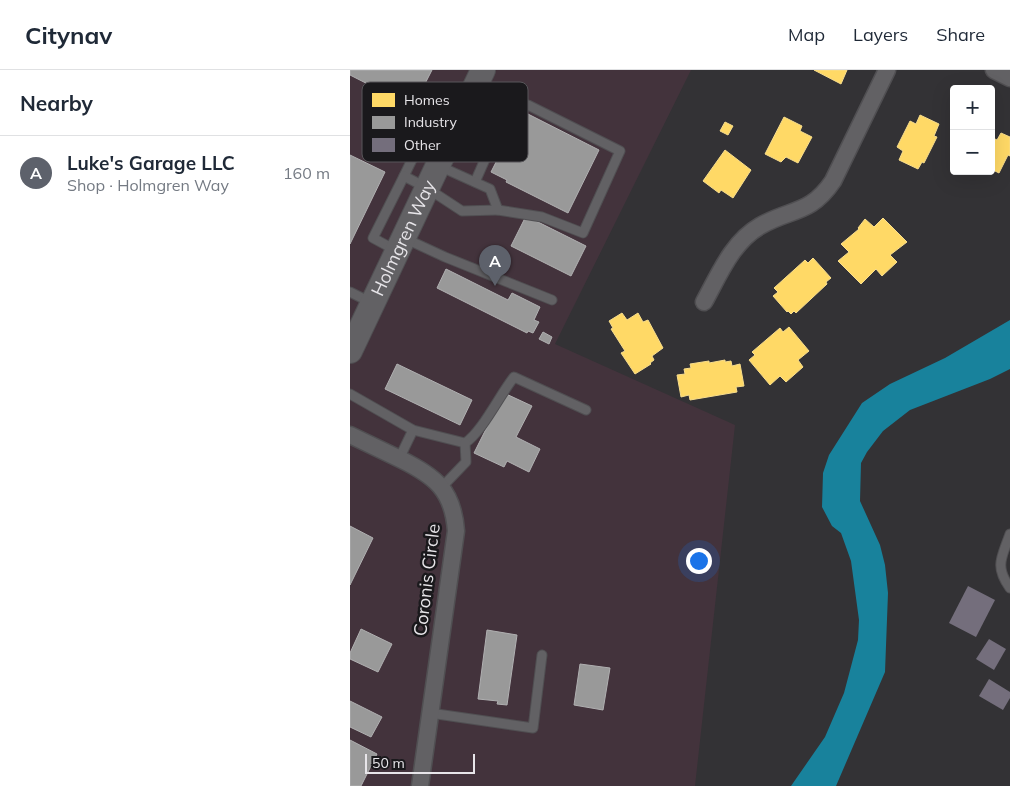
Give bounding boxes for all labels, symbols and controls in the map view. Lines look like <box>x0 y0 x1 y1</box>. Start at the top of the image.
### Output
text: Citynav <box>25 20 112 50</box>
text: Map <box>788 23 825 46</box>
text: Layers <box>853 23 908 46</box>
text: Share <box>936 23 985 46</box>
legend <box>362 82 528 162</box>
map controls <box>950 85 995 175</box>
button: + <box>950 85 995 130</box>
text: Nearby <box>20 90 93 116</box>
text: Homes <box>404 91 450 109</box>
text: Industry <box>404 113 458 131</box>
button: − <box>950 130 995 175</box>
text: Other <box>404 136 442 154</box>
text: Luke's Garage LLC <box>67 151 235 175</box>
text: A <box>30 163 42 183</box>
text: 160 m <box>283 163 330 183</box>
text: Shop · Holmgren Way <box>67 175 229 195</box>
street label: Holmgren Way <box>366 176 441 300</box>
pin: A <box>479 245 511 286</box>
street label: Coronis Circle <box>408 522 445 637</box>
your location <box>686 548 712 574</box>
scale bar <box>365 751 475 774</box>
text: 50 m <box>372 754 405 772</box>

